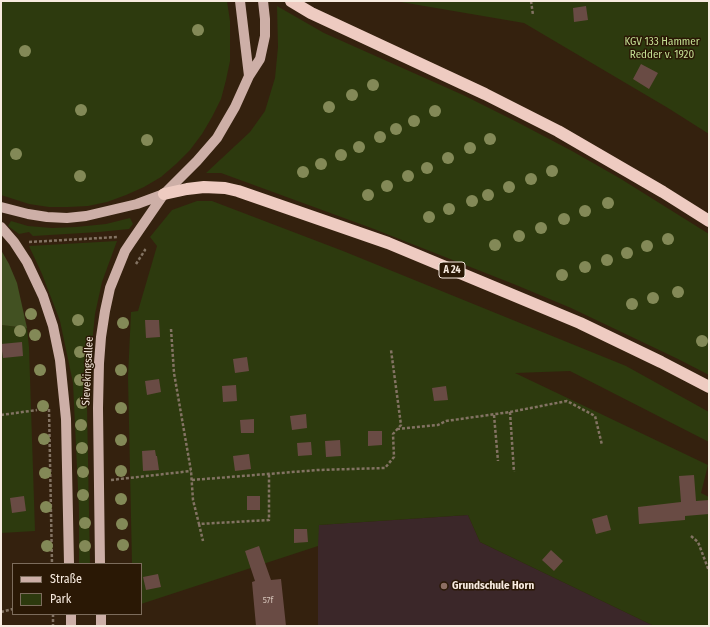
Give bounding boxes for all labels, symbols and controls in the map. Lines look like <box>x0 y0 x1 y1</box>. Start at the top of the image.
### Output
park label: KGV 133 Hammer Redder v. 1920 <box>624 35 700 61</box>
road number: A 24 <box>439 262 465 278</box>
street label: Sievekingsallee <box>80 336 96 406</box>
legend <box>12 563 142 615</box>
text: Straße <box>50 572 82 586</box>
place label: Grundschule Horn <box>452 579 534 593</box>
marker: Grundschule Horn <box>439 581 449 591</box>
text: Park <box>50 592 71 606</box>
house number: 57f <box>263 595 273 605</box>

